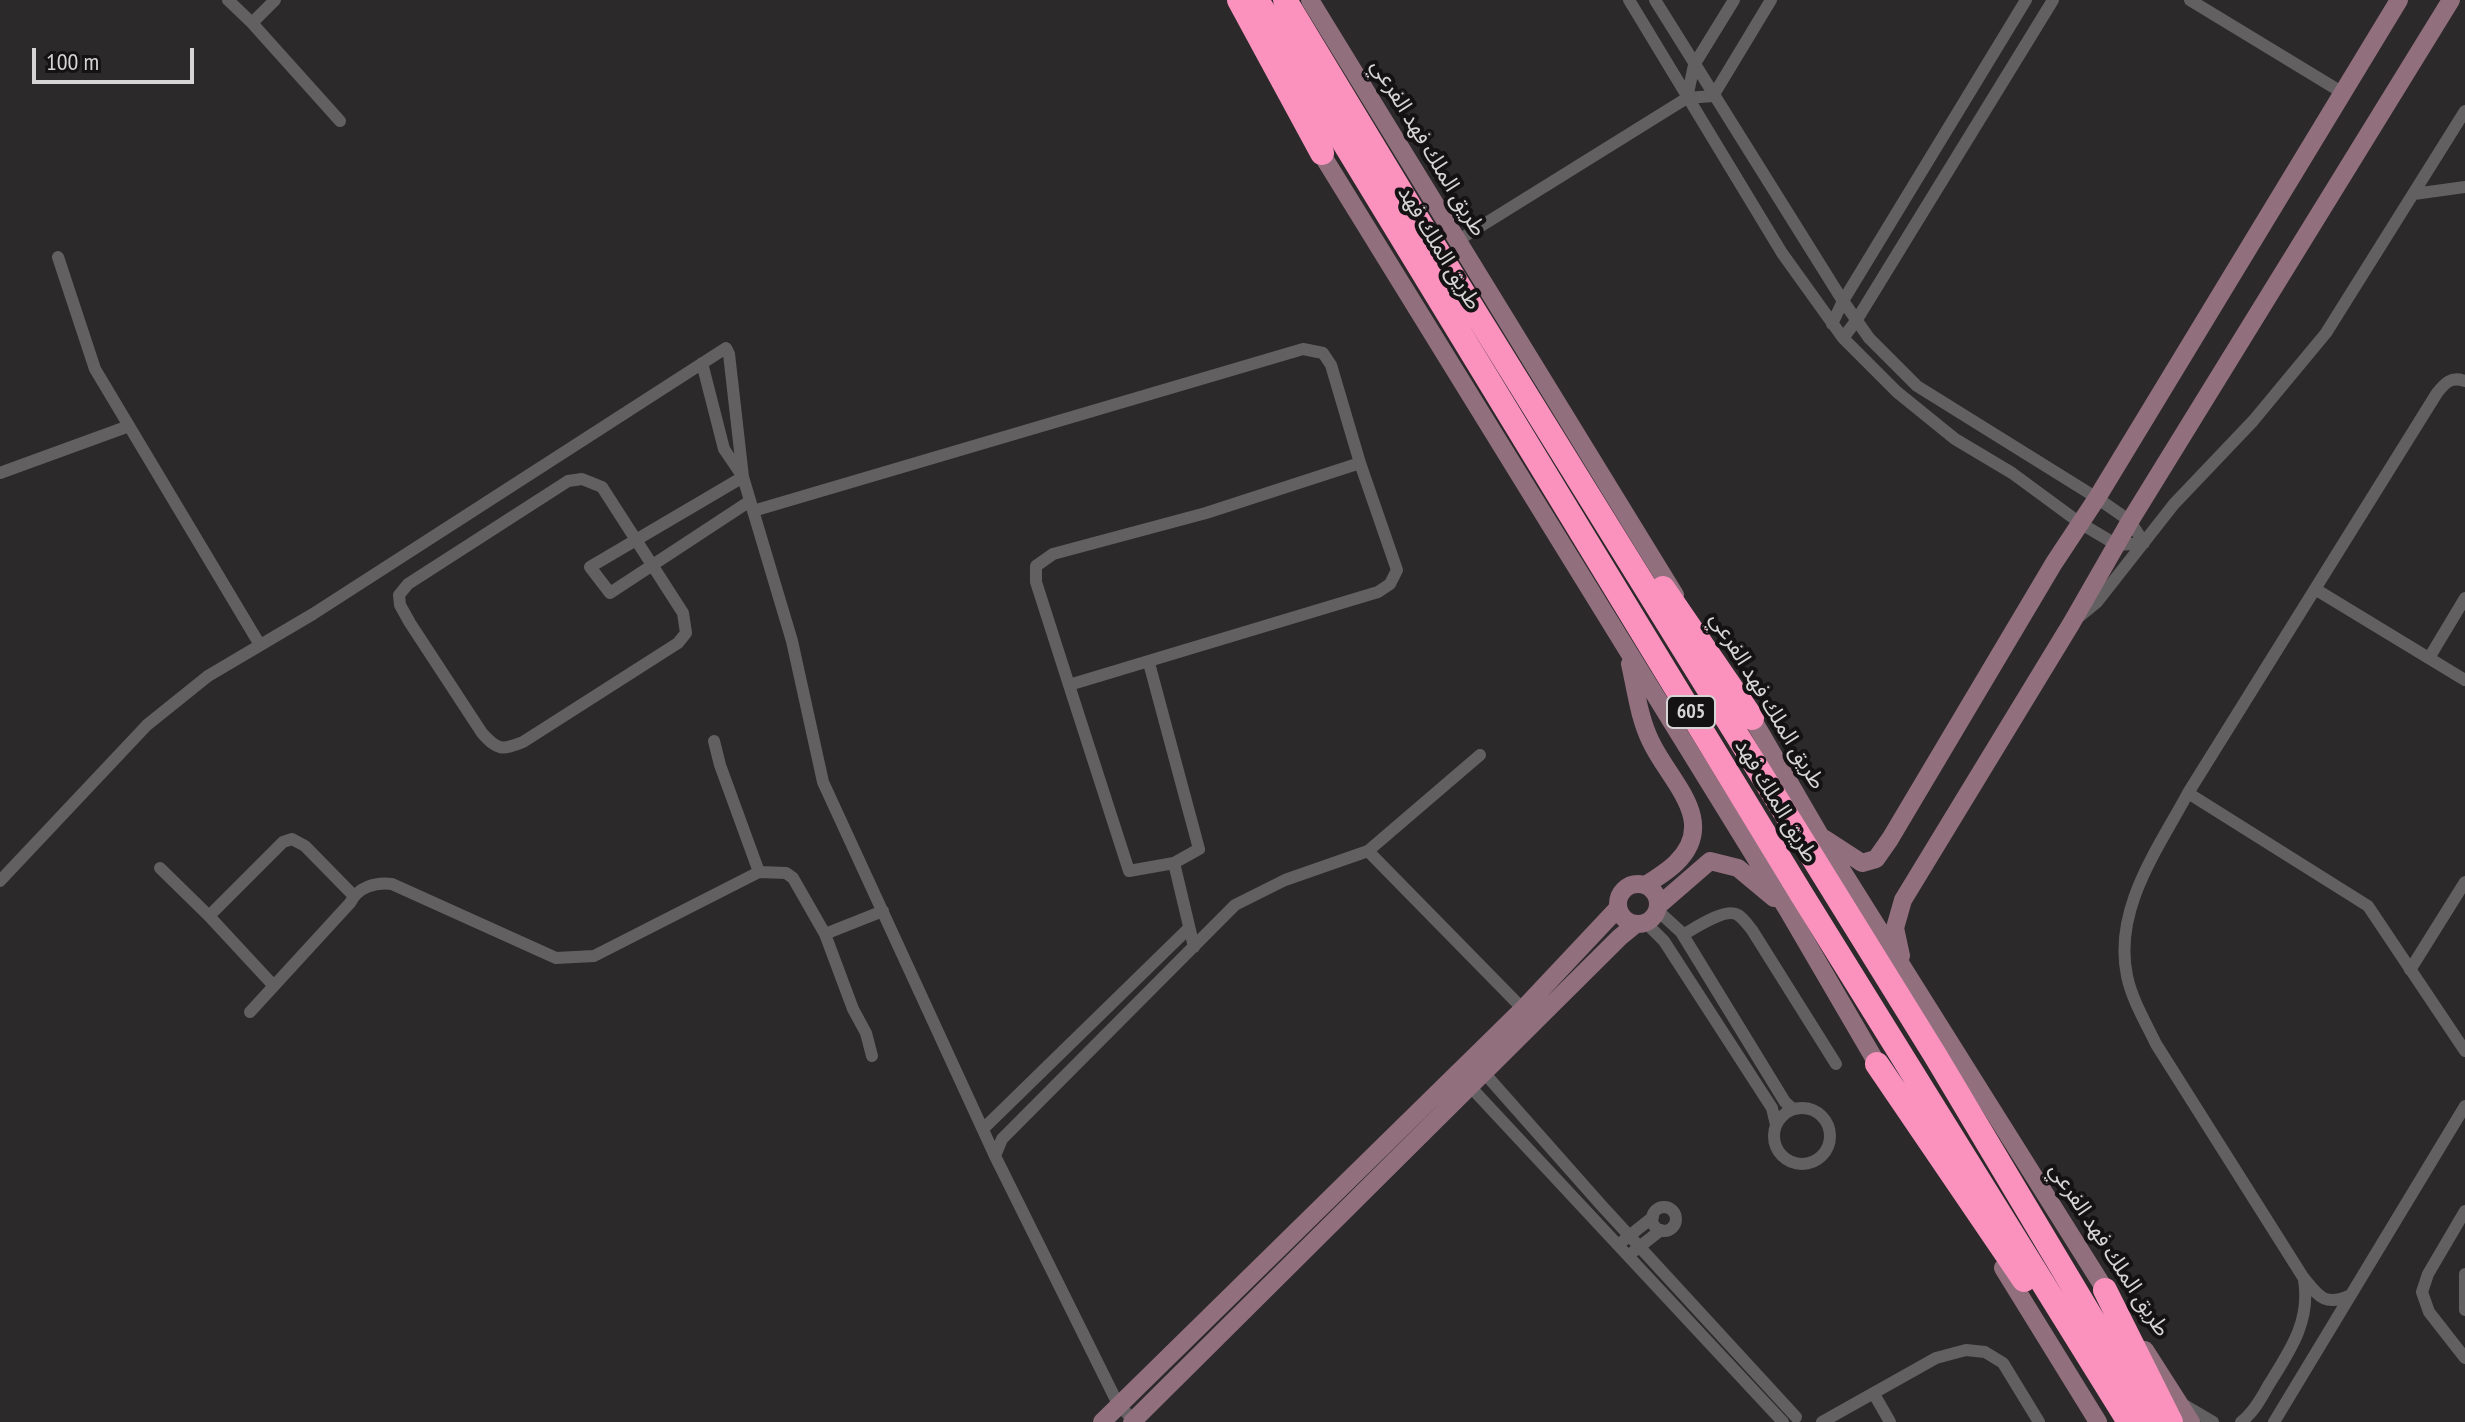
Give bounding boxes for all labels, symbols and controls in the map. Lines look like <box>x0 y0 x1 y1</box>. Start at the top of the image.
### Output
scale bar <box>36 32 198 82</box>
text: 100 m <box>46 46 99 77</box>
street label: طريق الملك فهد الفرعي <box>1365 55 1491 241</box>
street label: طريق الملك فهد <box>1392 181 1486 315</box>
street label: طريق الملك فهد الفرعي <box>1704 608 1830 794</box>
road number: 605 <box>1667 696 1715 728</box>
street label: طريق الملك فهد <box>1729 734 1823 868</box>
street label: طريق الملك فهد الفرعي <box>2043 1158 2175 1342</box>

